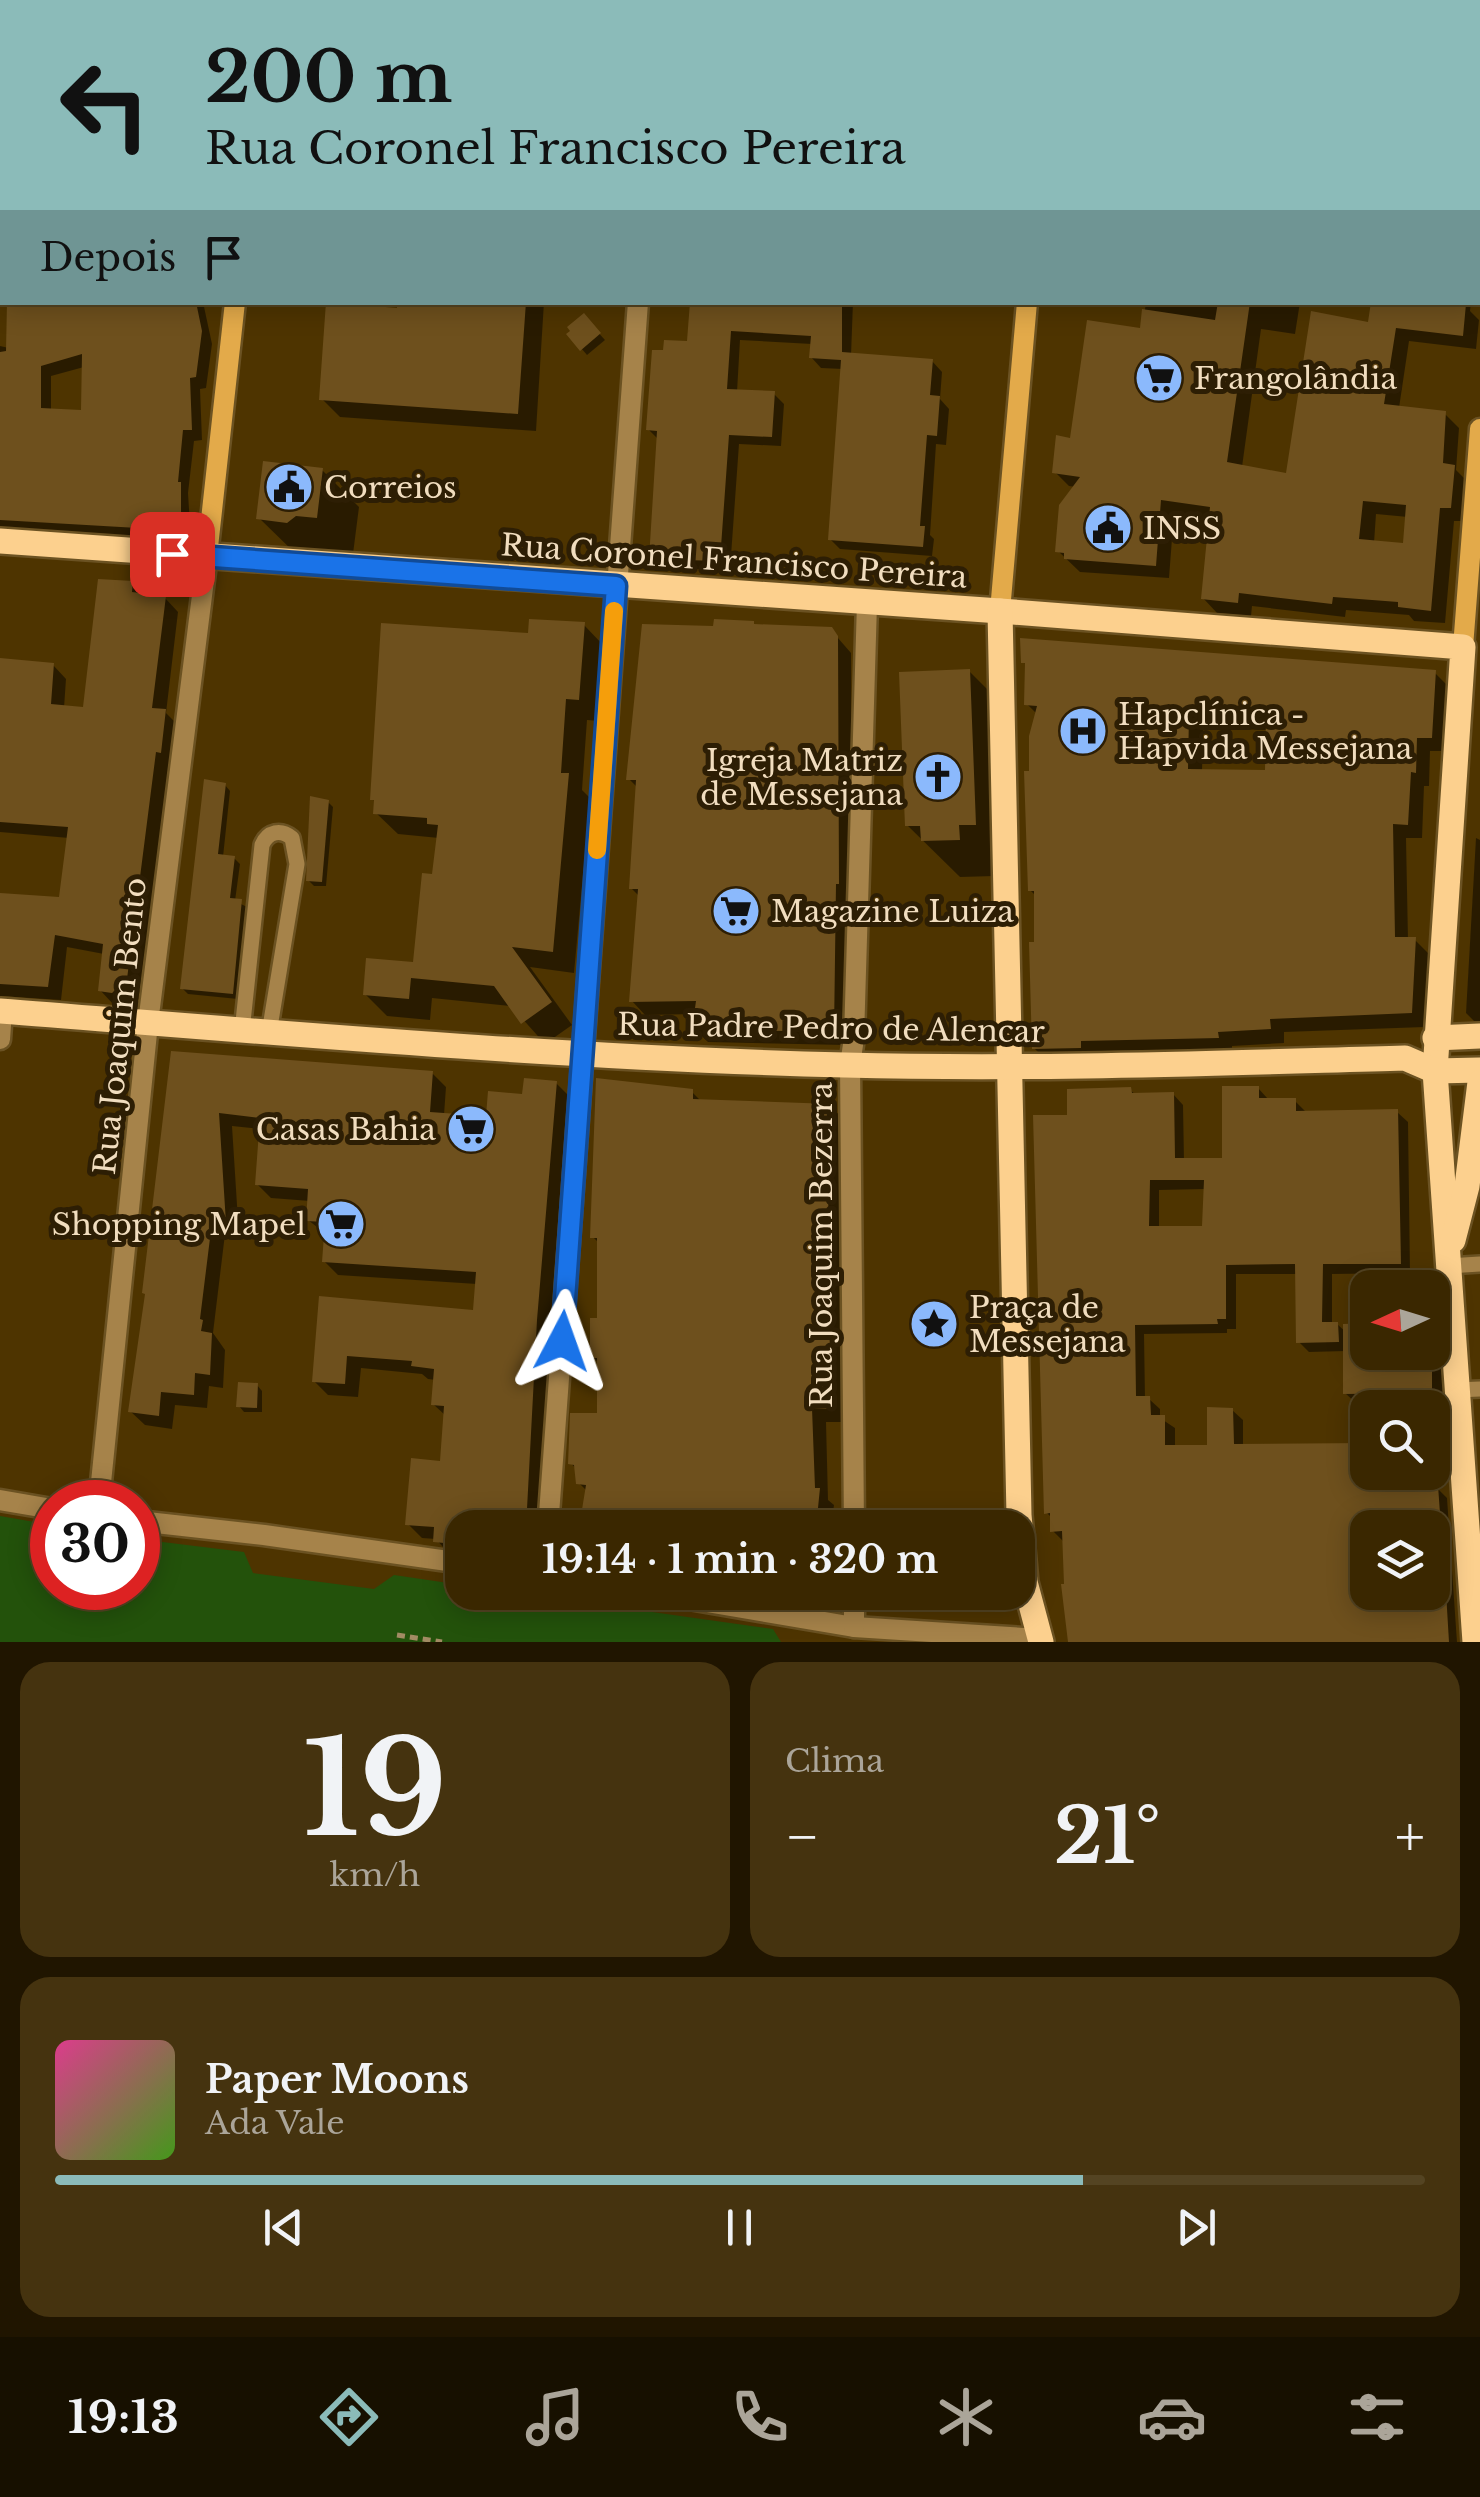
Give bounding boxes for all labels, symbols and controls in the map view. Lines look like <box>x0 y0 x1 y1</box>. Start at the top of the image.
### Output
text: 200 m <box>205 34 452 121</box>
icon: left <box>40 40 170 170</box>
text: Rua Coronel Francisco Pereira <box>205 120 906 176</box>
icon: arrive <box>196 230 251 285</box>
text: Depois <box>40 234 176 281</box>
supermarket icon: Frangolândia <box>1133 352 1185 404</box>
place label: Frangolândia <box>1194 360 1397 397</box>
public building icon: Correios <box>263 461 315 513</box>
place label: Correios <box>324 469 457 506</box>
public building icon: INSS <box>1082 502 1134 554</box>
place label: INSS <box>1143 510 1221 547</box>
pin <box>130 512 215 597</box>
street label: Rua Coronel Francisco Pereira <box>500 526 969 596</box>
icon: arrive <box>145 527 200 582</box>
place label: Hapclínica - Hapvida Messejana <box>1118 696 1413 767</box>
hospital icon: Hapclínica - Hapvida Messejana <box>1057 705 1109 757</box>
place label: Igreja Matriz de Messejana <box>700 742 903 813</box>
church icon: Igreja Matriz de Messejana <box>912 751 964 803</box>
street label: Rua Joaquim Bento <box>86 876 154 1176</box>
supermarket icon: Magazine Luiza <box>710 885 762 937</box>
place label: Magazine Luiza <box>771 893 1014 930</box>
street label: Rua Padre Pedro de Alencar <box>617 1006 1046 1050</box>
street label: Rua Joaquim Bezerra <box>803 1082 840 1408</box>
supermarket icon: Casas Bahia <box>445 1103 497 1155</box>
place label: Casas Bahia <box>256 1111 436 1148</box>
supermarket icon: Shopping Mapel <box>315 1198 367 1250</box>
place label: Shopping Mapel <box>52 1206 306 1243</box>
north arrow <box>1350 1270 1450 1370</box>
map controls <box>1350 1270 1450 1610</box>
position arrow <box>510 1289 614 1393</box>
place label: Praça de Messejana <box>969 1289 1126 1360</box>
place icon: Praça de Messejana <box>908 1298 960 1350</box>
button: search <box>1350 1390 1450 1490</box>
speed limit sign: 30 <box>30 1480 160 1610</box>
button: layers <box>1350 1510 1450 1610</box>
text: 19:14 · 1 min · 320 m <box>542 1536 938 1583</box>
text: 19 <box>303 1709 447 1870</box>
text: Clima <box>785 1741 884 1781</box>
text: 21° <box>1054 1790 1161 1883</box>
text: − <box>785 1803 820 1871</box>
text: + <box>1395 1803 1425 1871</box>
text: km/h <box>330 1855 420 1895</box>
text: Paper Moons <box>205 2056 469 2103</box>
text: Ada Vale <box>205 2103 345 2143</box>
icon: previous <box>256 2200 311 2255</box>
icon: pause <box>712 2200 767 2255</box>
icon: next <box>1169 2200 1224 2255</box>
icon: directions <box>314 2382 384 2452</box>
icon: music <box>520 2382 590 2452</box>
icon: phone <box>725 2382 795 2452</box>
icon: climate <box>931 2382 1001 2452</box>
icon: car <box>1137 2382 1207 2452</box>
icon: filters <box>1342 2382 1412 2452</box>
text: 19:13 <box>68 2389 179 2445</box>

